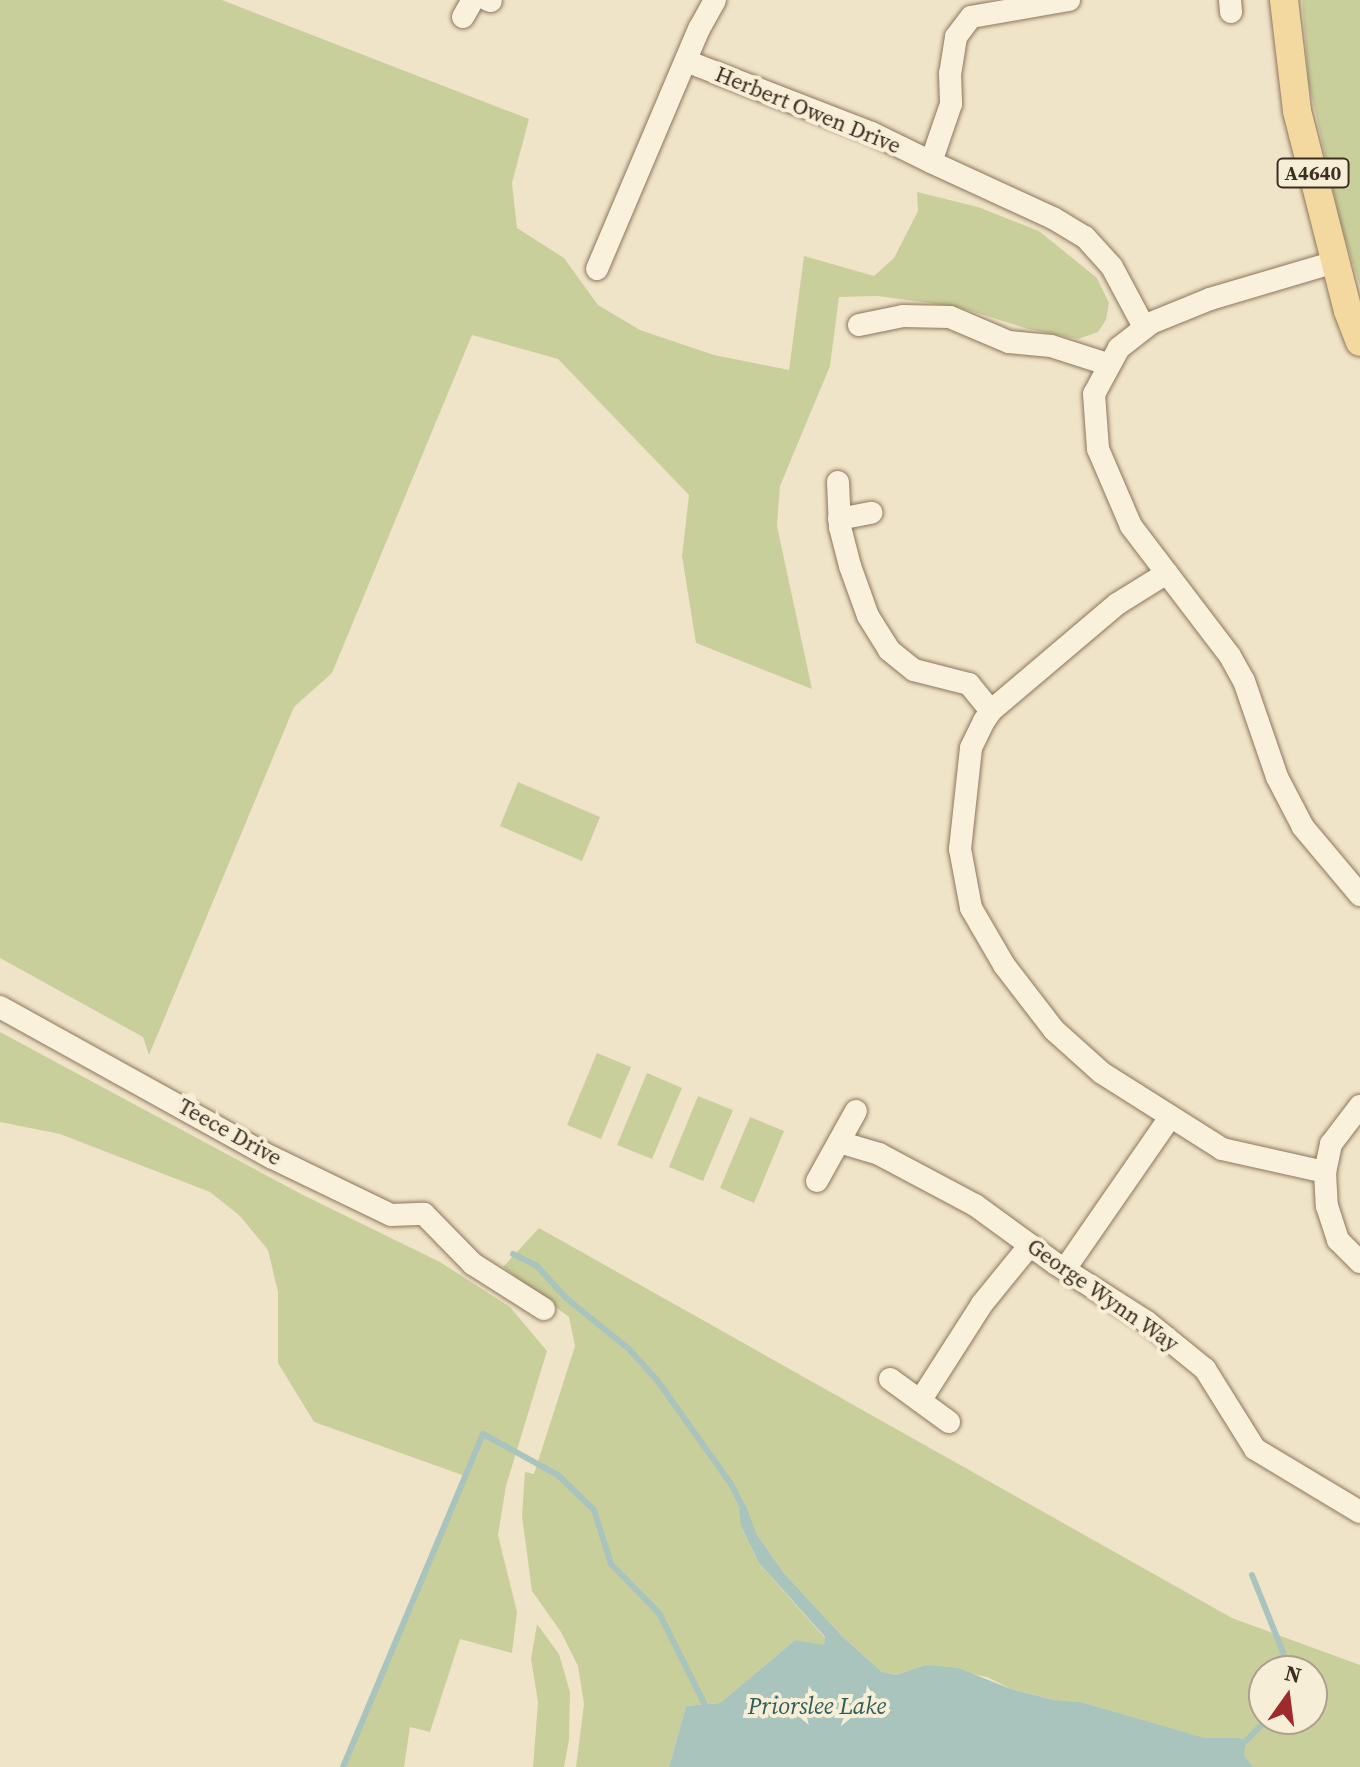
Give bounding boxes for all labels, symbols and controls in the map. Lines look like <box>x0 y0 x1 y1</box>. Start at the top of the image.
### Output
street label: Herbert Owen Drive <box>711 61 905 159</box>
road number: A4640 <box>1275 157 1351 189</box>
street label: Teece Drive <box>174 1093 286 1171</box>
street label: George Wynn Way <box>1022 1233 1184 1357</box>
north arrow <box>1248 1655 1328 1735</box>
text: N <box>1282 1657 1305 1690</box>
water label: Priorslee Lake <box>748 1692 886 1720</box>

